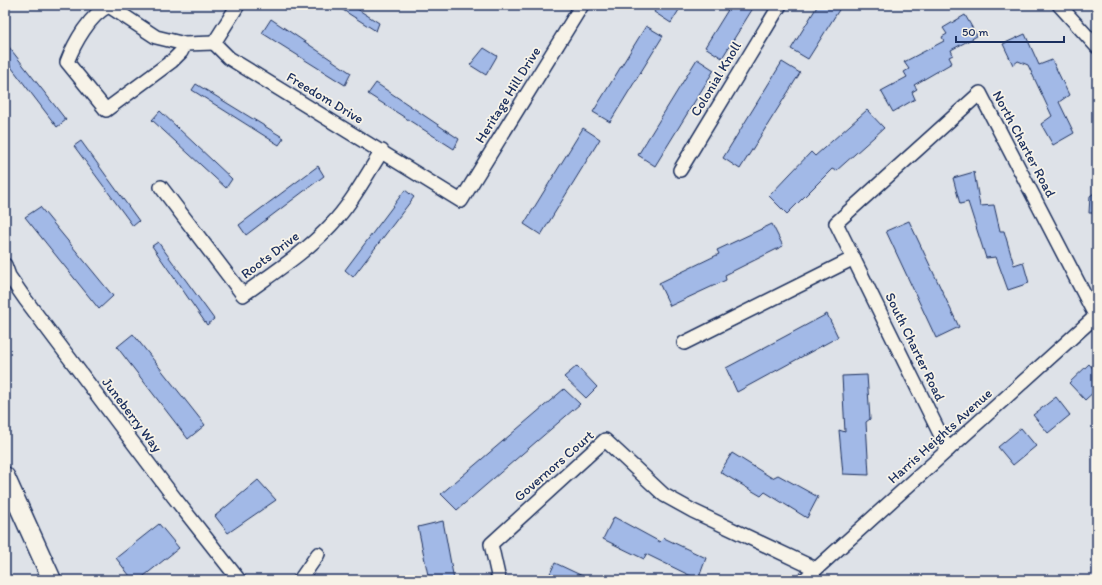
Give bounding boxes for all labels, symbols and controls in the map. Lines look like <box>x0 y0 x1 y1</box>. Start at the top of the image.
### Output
scale bar <box>956 18 1064 44</box>
text: 50 m <box>962 25 988 39</box>
street label: Colonial Knoll <box>687 38 745 120</box>
street label: Heritage Hill Drive <box>472 43 545 146</box>
street label: Freedom Drive <box>283 68 367 128</box>
street label: North Charter Road <box>989 88 1059 201</box>
street label: Roots Drive <box>238 227 303 282</box>
street label: South Charter Road <box>881 290 949 404</box>
street label: Juneberry Way <box>98 374 166 456</box>
street label: Harris Heights Avenue <box>884 385 996 487</box>
street label: Governors Court <box>511 427 597 505</box>

